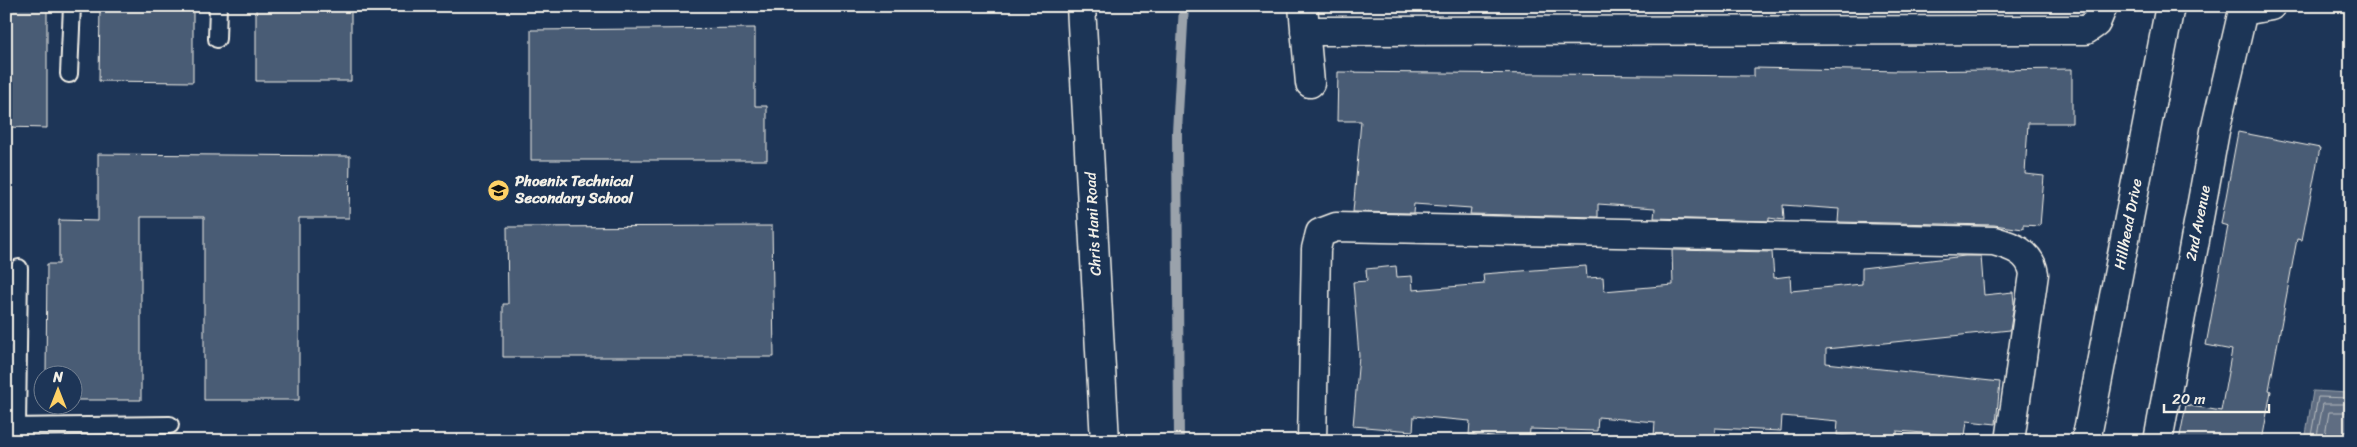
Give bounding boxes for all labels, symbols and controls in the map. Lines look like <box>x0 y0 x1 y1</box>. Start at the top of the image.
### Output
place label: Phoenix Technical Secondary School <box>514 168 634 211</box>
street label: Chris Hani Road <box>1077 170 1109 277</box>
street label: Hillhead Drive <box>2106 176 2150 272</box>
school or university icon: Phoenix Technical Secondary School <box>487 178 511 202</box>
street label: 2nd Avenue <box>2178 183 2218 263</box>
north arrow <box>32 364 82 414</box>
text: N <box>52 365 63 390</box>
scale bar <box>2164 382 2270 414</box>
text: 20 m <box>2172 386 2206 412</box>

